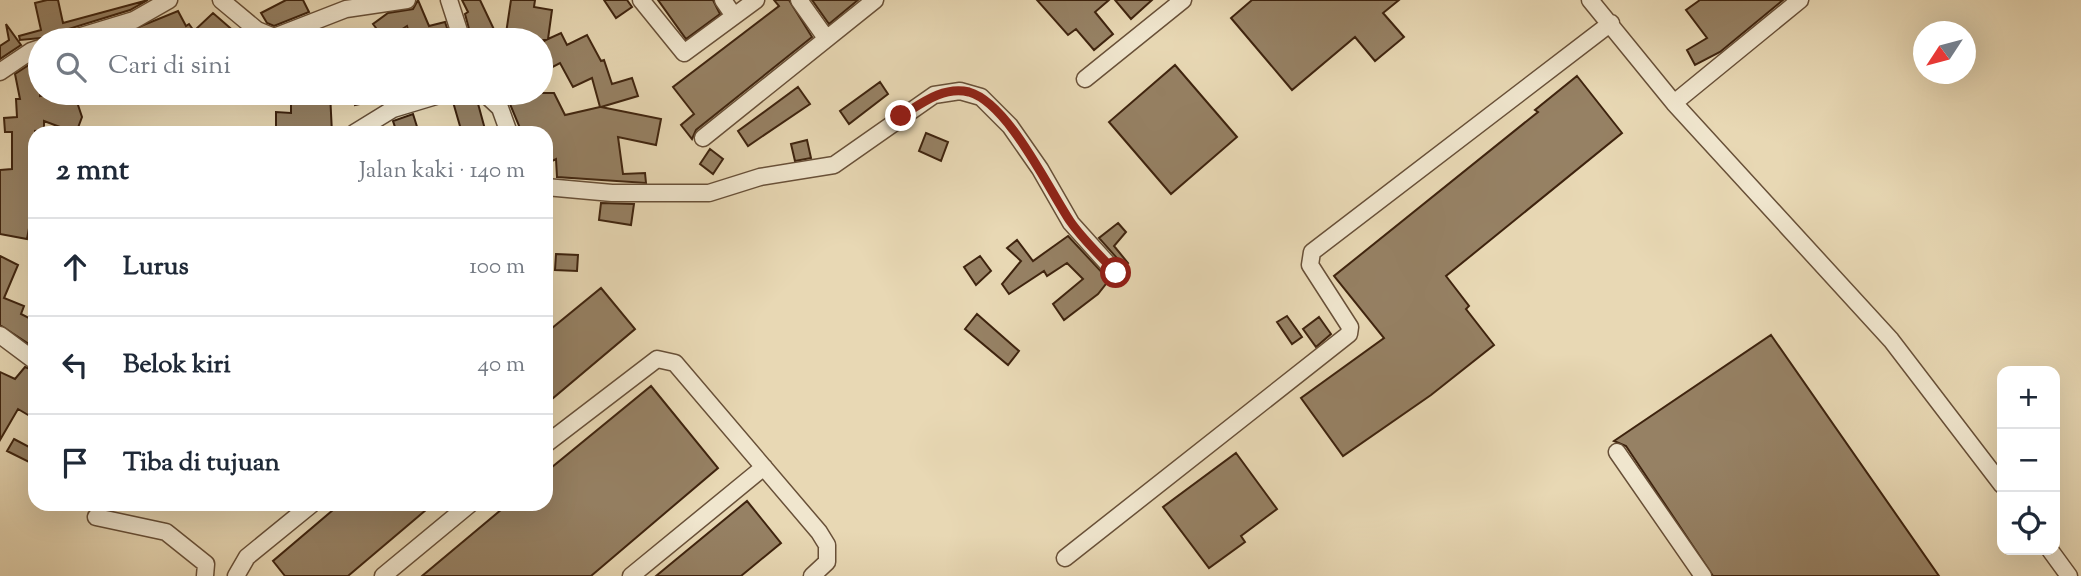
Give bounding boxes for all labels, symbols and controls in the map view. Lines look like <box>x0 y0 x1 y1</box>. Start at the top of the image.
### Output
north arrow <box>1913 21 1976 84</box>
search box <box>28 28 553 105</box>
icon: search <box>52 48 90 86</box>
text: Cari di sini <box>108 48 231 85</box>
route end <box>885 100 916 131</box>
text: 2 mnt <box>56 150 129 193</box>
text: Jalan kaki · 140 m <box>359 155 525 188</box>
icon: ahead <box>56 248 94 286</box>
text: Lurus <box>123 249 189 286</box>
text: 100 m <box>469 251 525 284</box>
route start <box>1100 257 1131 288</box>
icon: left <box>56 346 94 384</box>
text: Belok kiri <box>123 347 231 384</box>
text: 40 m <box>478 349 525 382</box>
map controls <box>1997 366 2060 555</box>
button: + <box>1997 366 2060 429</box>
button: − <box>1997 429 2060 492</box>
icon: arrive <box>56 444 94 482</box>
text: Tiba di tujuan <box>123 445 280 482</box>
button: locate <box>1997 492 2060 555</box>

